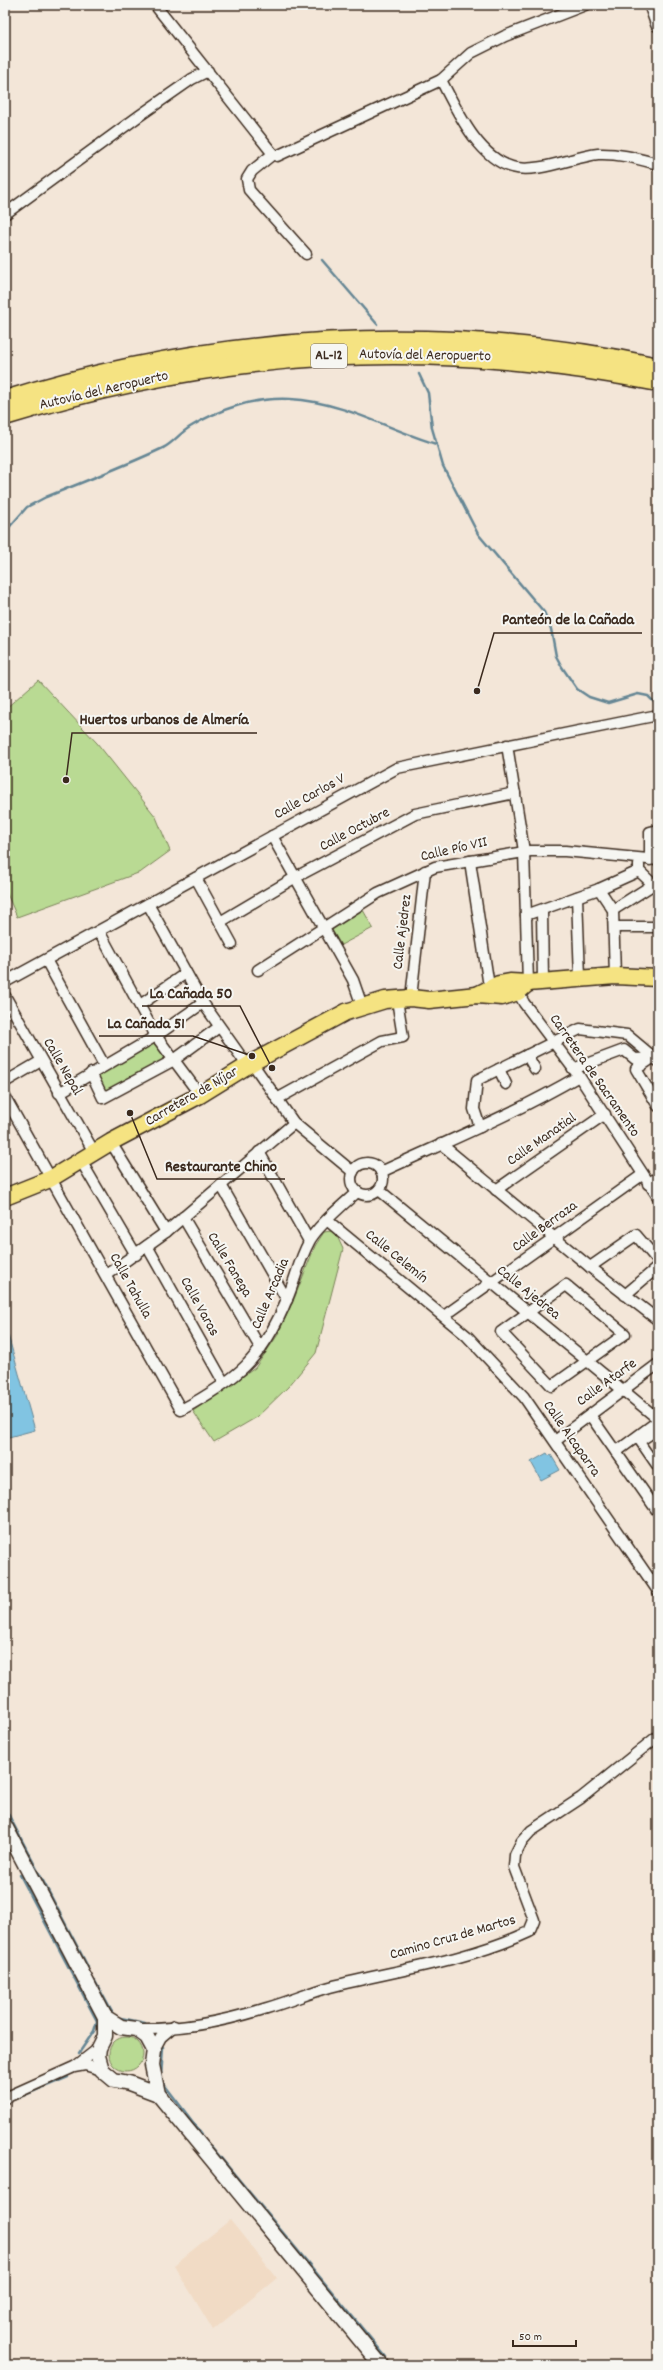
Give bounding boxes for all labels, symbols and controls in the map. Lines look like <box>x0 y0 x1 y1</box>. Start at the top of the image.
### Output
road number: AL-12 <box>311 344 347 368</box>
street label: Autovía del Aeropuerto <box>359 344 491 368</box>
street label: Autovía del Aeropuerto <box>37 365 171 417</box>
callout: Panteón de la Cañada <box>494 605 642 633</box>
text: Panteón de la Cañada <box>502 609 635 632</box>
callout: Huertos urbanos de Almería <box>72 705 257 733</box>
text: Huertos urbanos de Almería <box>80 709 250 732</box>
street label: Calle Carlos V <box>270 768 350 826</box>
street label: Calle Octubre <box>316 802 394 858</box>
street label: Calle Pío VII <box>418 832 490 868</box>
street label: Calle Ajedrez <box>387 893 419 971</box>
callout: La Cañada 50 <box>142 978 240 1006</box>
text: La Cañada 50 <box>150 983 232 1006</box>
callout: La Cañada 51 <box>99 1008 193 1036</box>
street label: Carretera de Sacramento <box>543 1010 645 1142</box>
text: La Cañada 51 <box>107 1013 185 1036</box>
street label: Calle Nepal <box>37 1034 88 1100</box>
street label: Carretera de Níjar <box>141 1061 243 1133</box>
street label: Calle Manatial <box>503 1108 582 1172</box>
callout: Restaurante Chino <box>157 1151 285 1179</box>
text: Restaurante Chino <box>165 1156 277 1179</box>
street label: Calle Berraza <box>508 1195 583 1258</box>
street label: Calle Celemín <box>360 1225 432 1289</box>
street label: Calle Fanega <box>201 1228 258 1303</box>
street label: Calle Tahulla <box>103 1249 158 1324</box>
street label: Calle Arcadia <box>246 1254 296 1333</box>
street label: Calle Ajedrea <box>491 1260 565 1326</box>
street label: Calle Varas <box>174 1273 224 1341</box>
street label: Calle Atarfe <box>572 1353 642 1412</box>
street label: Calle Alcaparra <box>537 1396 606 1482</box>
street label: Camino Cruz de Martos <box>387 1909 519 1967</box>
scale bar <box>513 2322 576 2348</box>
text: 50 m <box>519 2329 542 2346</box>

